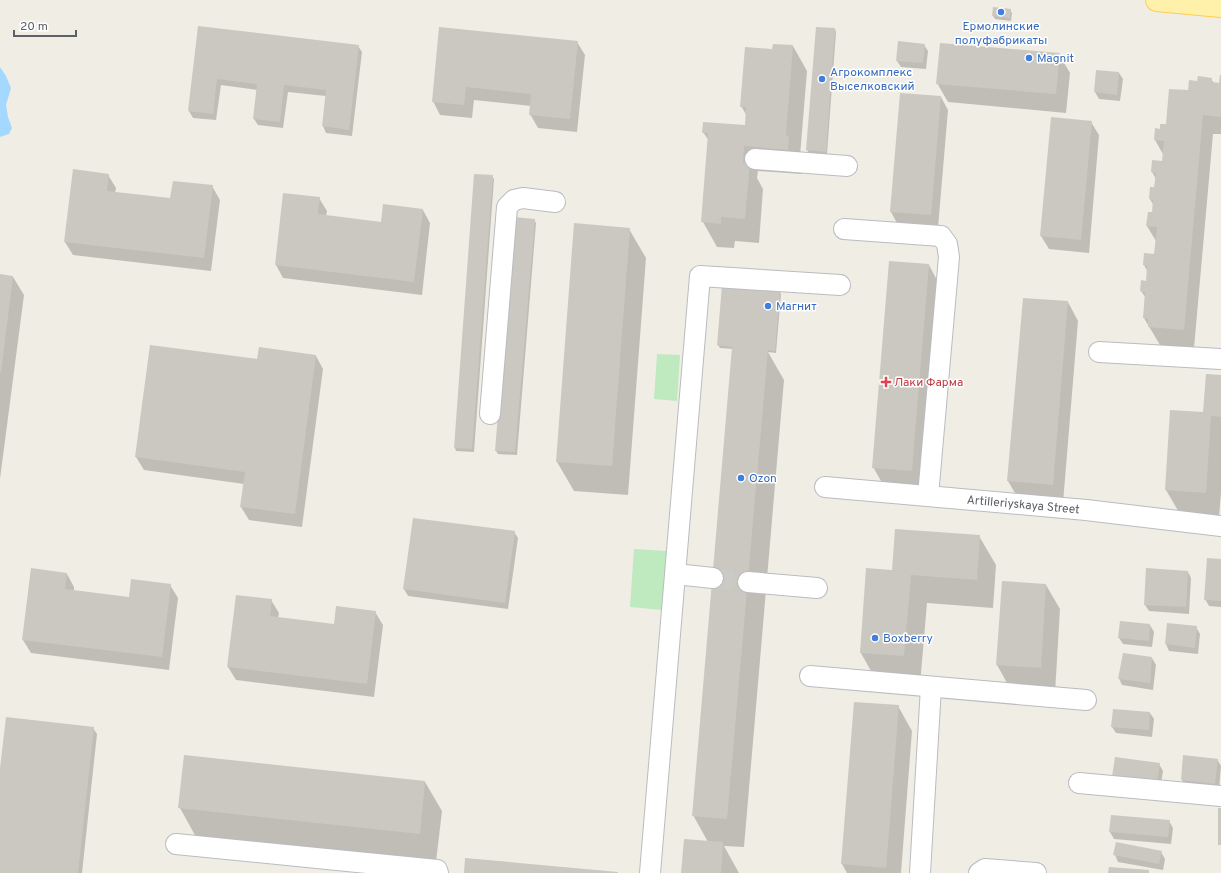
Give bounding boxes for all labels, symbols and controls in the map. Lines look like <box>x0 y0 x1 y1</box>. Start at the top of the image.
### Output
marker: Ермолинские полуфабрикаты <box>996 7 1006 17</box>
scale bar <box>14 12 76 38</box>
text: 20 m <box>20 19 48 35</box>
place label: Ермолинские полуфабрикаты <box>955 19 1047 49</box>
place label: Magnit <box>1037 51 1074 67</box>
marker: Magnit <box>1024 53 1034 63</box>
place label: Агрокомплекс Выселковский <box>830 65 915 95</box>
marker: Агрокомплекс Выселковский <box>817 74 827 84</box>
place label: Магнит <box>776 299 817 315</box>
marker: Магнит <box>763 301 773 311</box>
place label: Лаки Фарма <box>894 375 963 391</box>
marker: Лаки Фарма <box>881 377 891 387</box>
place label: Ozon <box>749 471 777 487</box>
marker: Ozon <box>736 473 746 483</box>
street label: Artilleriyskaya Street <box>966 493 1080 518</box>
place label: Boxberry <box>883 631 933 647</box>
marker: Boxberry <box>870 633 880 643</box>

